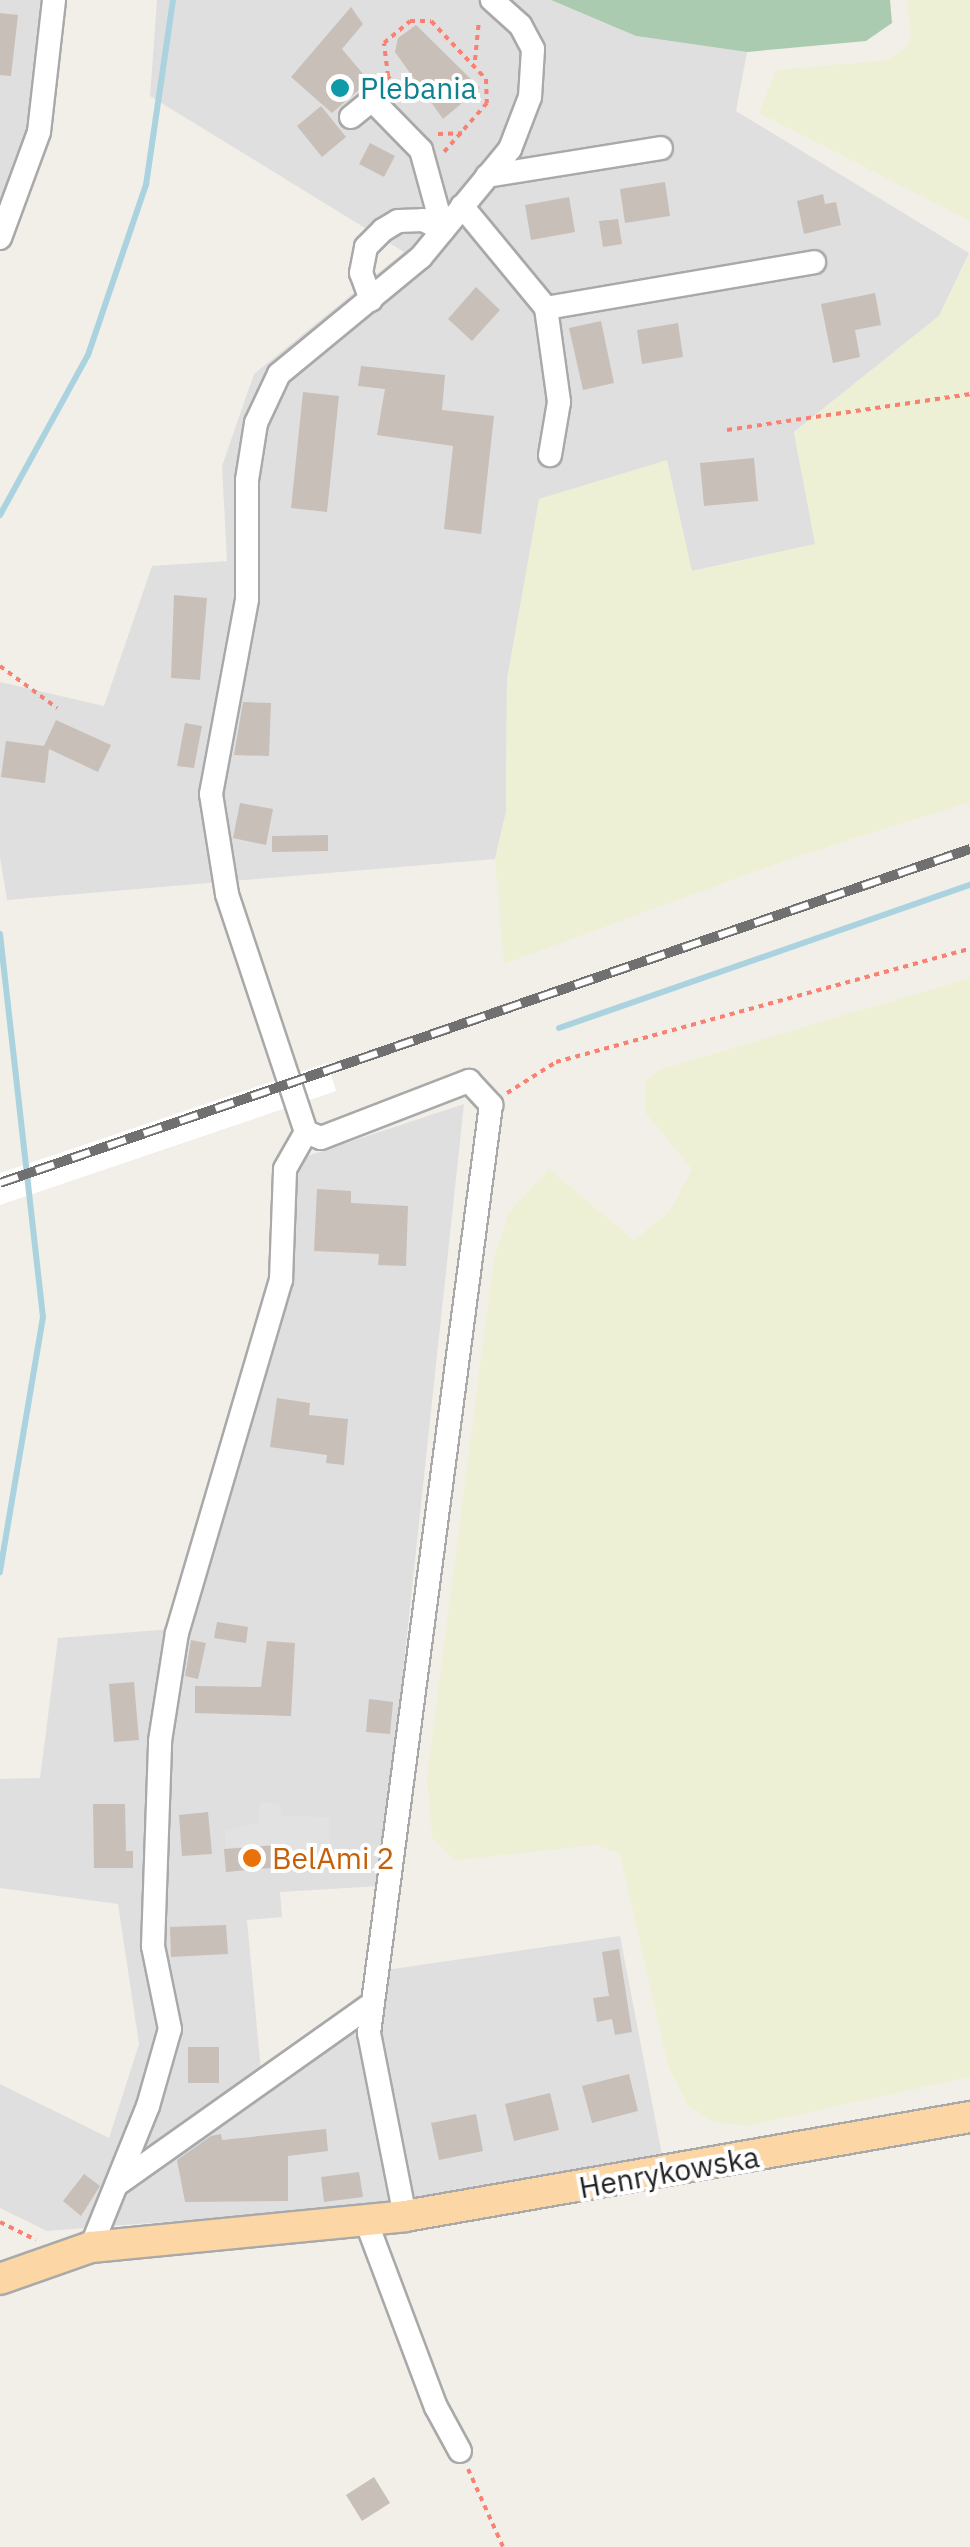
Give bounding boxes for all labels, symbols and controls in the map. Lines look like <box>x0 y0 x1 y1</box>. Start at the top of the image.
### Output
place label: Plebania <box>360 70 477 106</box>
marker: Plebania <box>329 77 351 99</box>
place label: BelAmi 2 <box>272 1840 395 1876</box>
marker: BelAmi 2 <box>241 1847 263 1869</box>
street label: Henrykowska <box>576 2138 762 2206</box>

